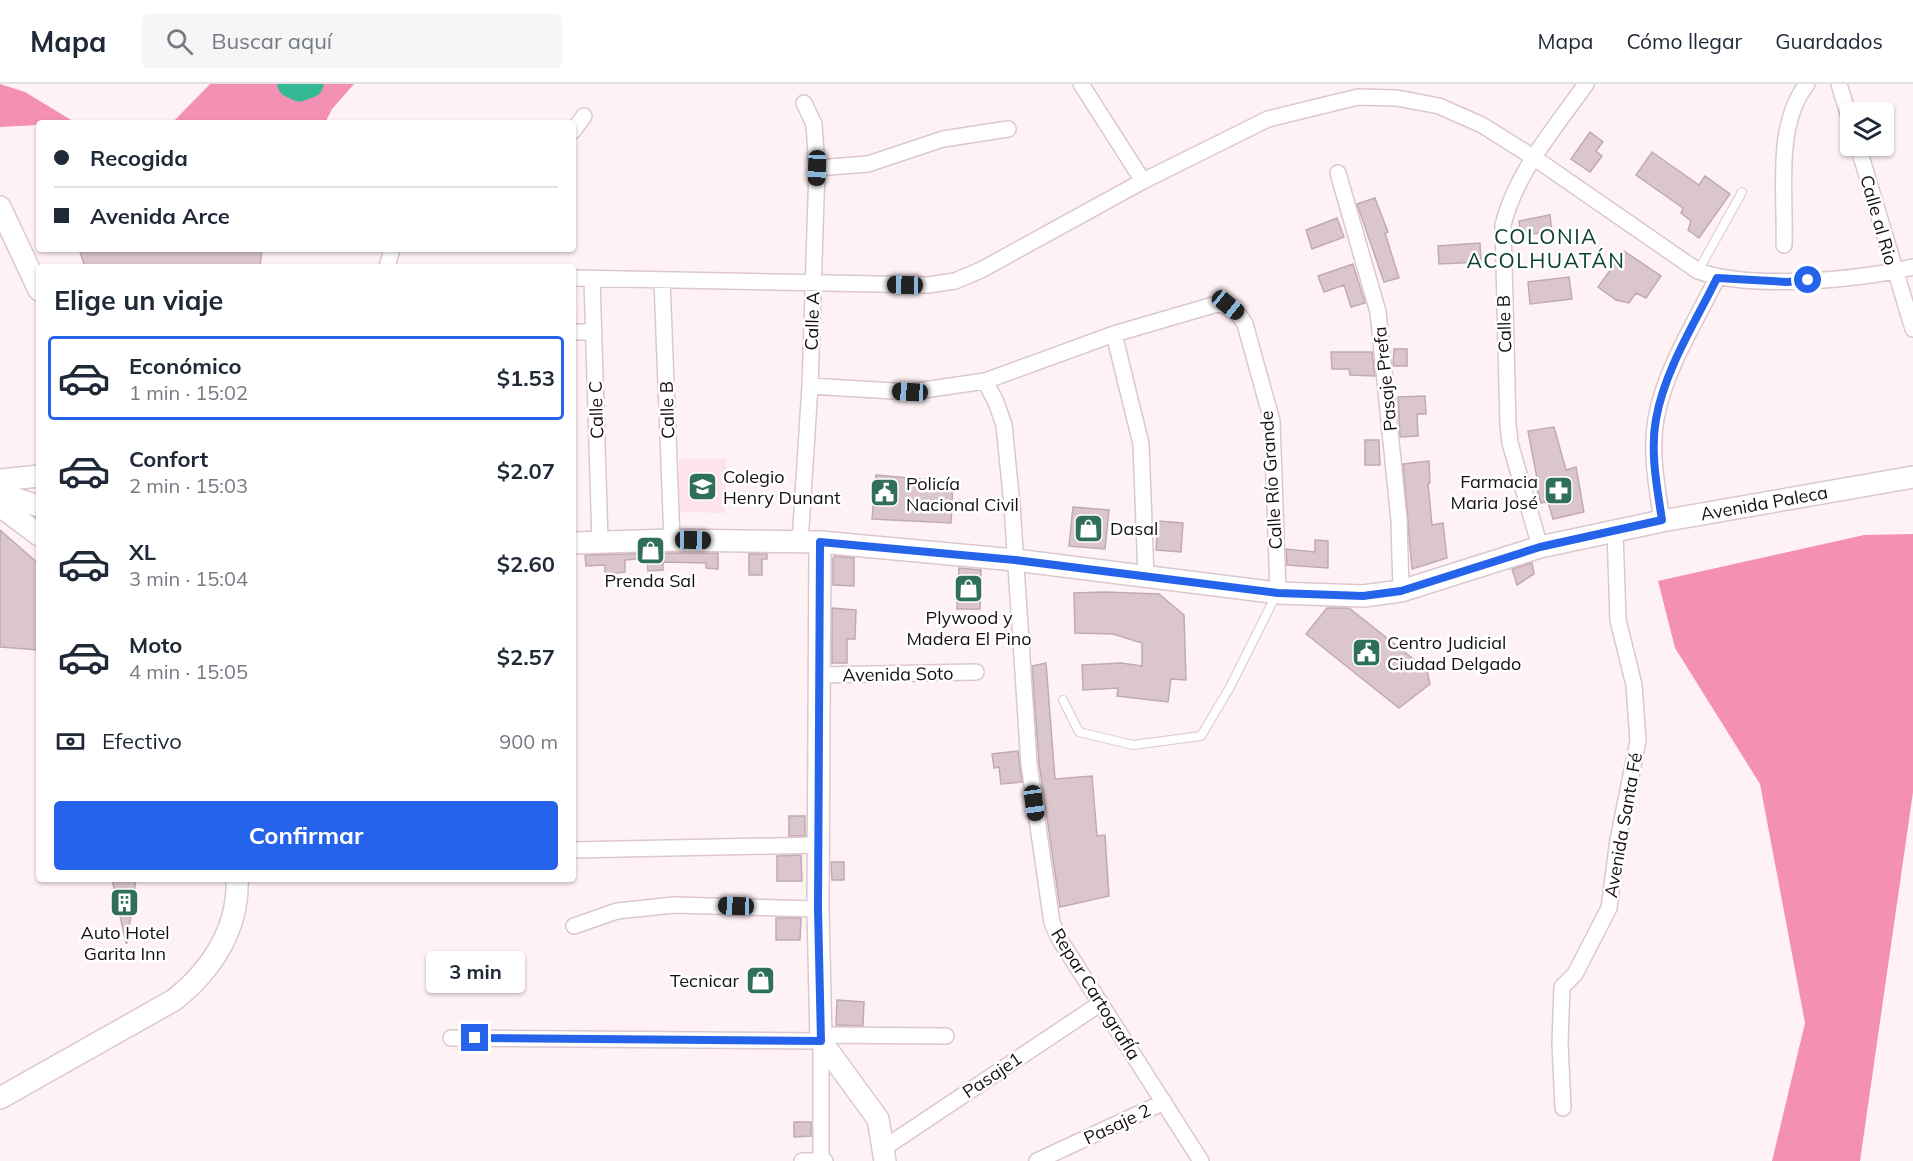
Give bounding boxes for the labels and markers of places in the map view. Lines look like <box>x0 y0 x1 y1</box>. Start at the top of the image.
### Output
place label: Colegio Henry Dunant <box>723 465 841 509</box>
school or university icon: Colegio Henry Dunant <box>686 470 718 502</box>
place label: Farmacia Maria José <box>1451 470 1538 514</box>
place label: Policía Nacional Civil <box>906 472 1019 516</box>
pharmacy icon: Farmacia Maria José <box>1543 475 1575 507</box>
public building icon: Policía Nacional Civil <box>869 477 901 509</box>
shop icon: Dasal <box>1073 512 1105 544</box>
place label: Dasal <box>1110 517 1158 540</box>
shop icon: Prenda Sal <box>634 535 666 567</box>
place label: Prenda Sal <box>605 569 695 592</box>
shop icon: Plywood y Madera El Pino <box>953 572 985 604</box>
place label: Plywood y Madera El Pino <box>906 606 1032 650</box>
place label: Centro Judicial Ciudad Delgado <box>1387 631 1521 675</box>
public building icon: Centro Judicial Ciudad Delgado <box>1350 636 1382 668</box>
building icon: Auto Hotel Garita Inn <box>109 887 141 919</box>
place label: Auto Hotel Garita Inn <box>80 921 170 965</box>
shop icon: Tecnicar <box>744 964 776 996</box>
place label: Tecnicar <box>670 969 739 992</box>

